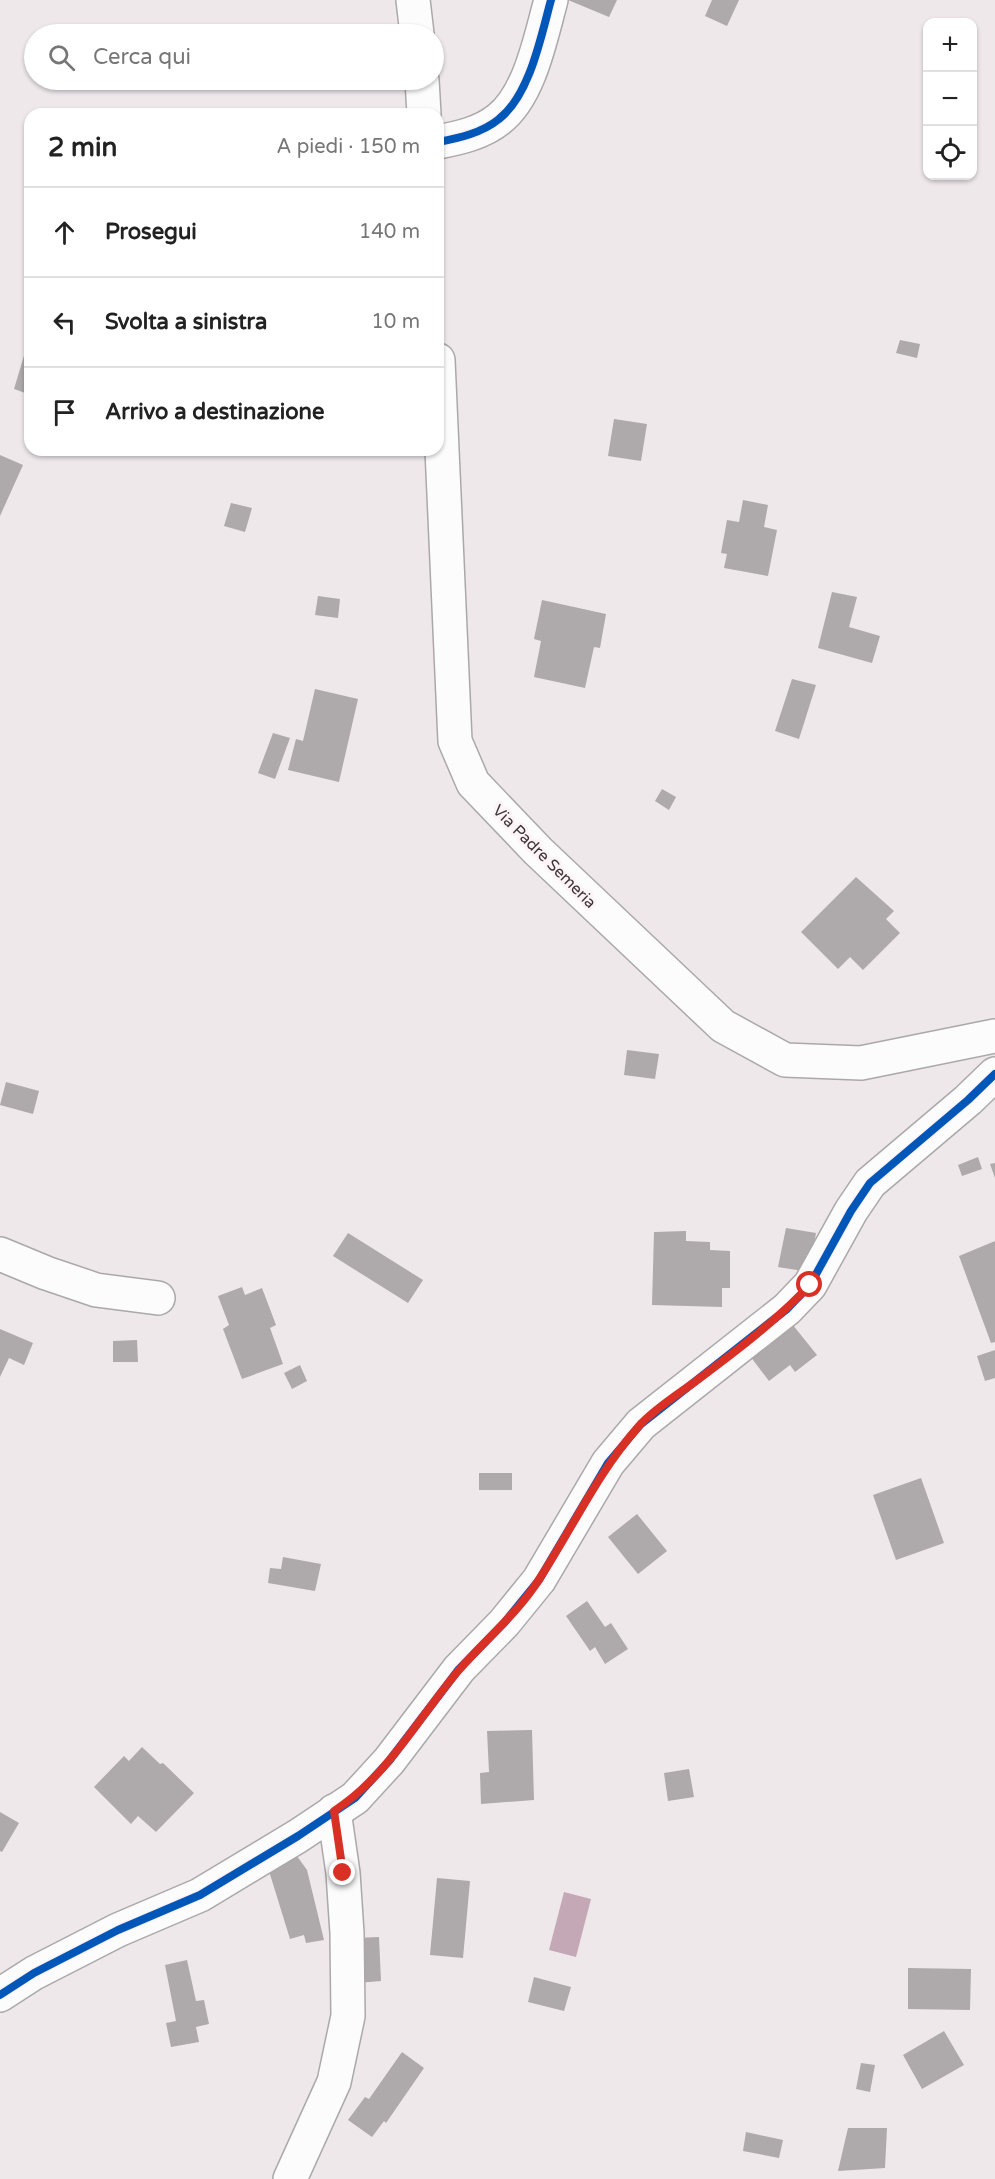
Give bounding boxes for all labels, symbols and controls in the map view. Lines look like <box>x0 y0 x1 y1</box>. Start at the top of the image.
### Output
map controls <box>923 18 977 180</box>
button: + <box>923 18 977 72</box>
search box <box>24 24 444 90</box>
icon: search <box>45 41 78 74</box>
text: Cerca qui <box>93 44 191 70</box>
button: − <box>923 72 977 126</box>
button: locate <box>923 126 977 180</box>
text: 2 min <box>48 132 117 163</box>
text: A piedi · 150 m <box>277 135 420 159</box>
icon: ahead <box>48 216 81 249</box>
text: Prosegui <box>105 219 197 245</box>
text: 140 m <box>359 220 420 244</box>
icon: left <box>48 306 81 339</box>
text: Svolta a sinistra <box>105 309 267 335</box>
text: 10 m <box>371 310 420 334</box>
icon: arrive <box>48 396 81 429</box>
text: Arrivo a destinazione <box>105 399 324 425</box>
street label: Via Padre Semeria <box>488 801 600 913</box>
route start <box>796 1271 822 1297</box>
route end <box>329 1859 355 1885</box>

